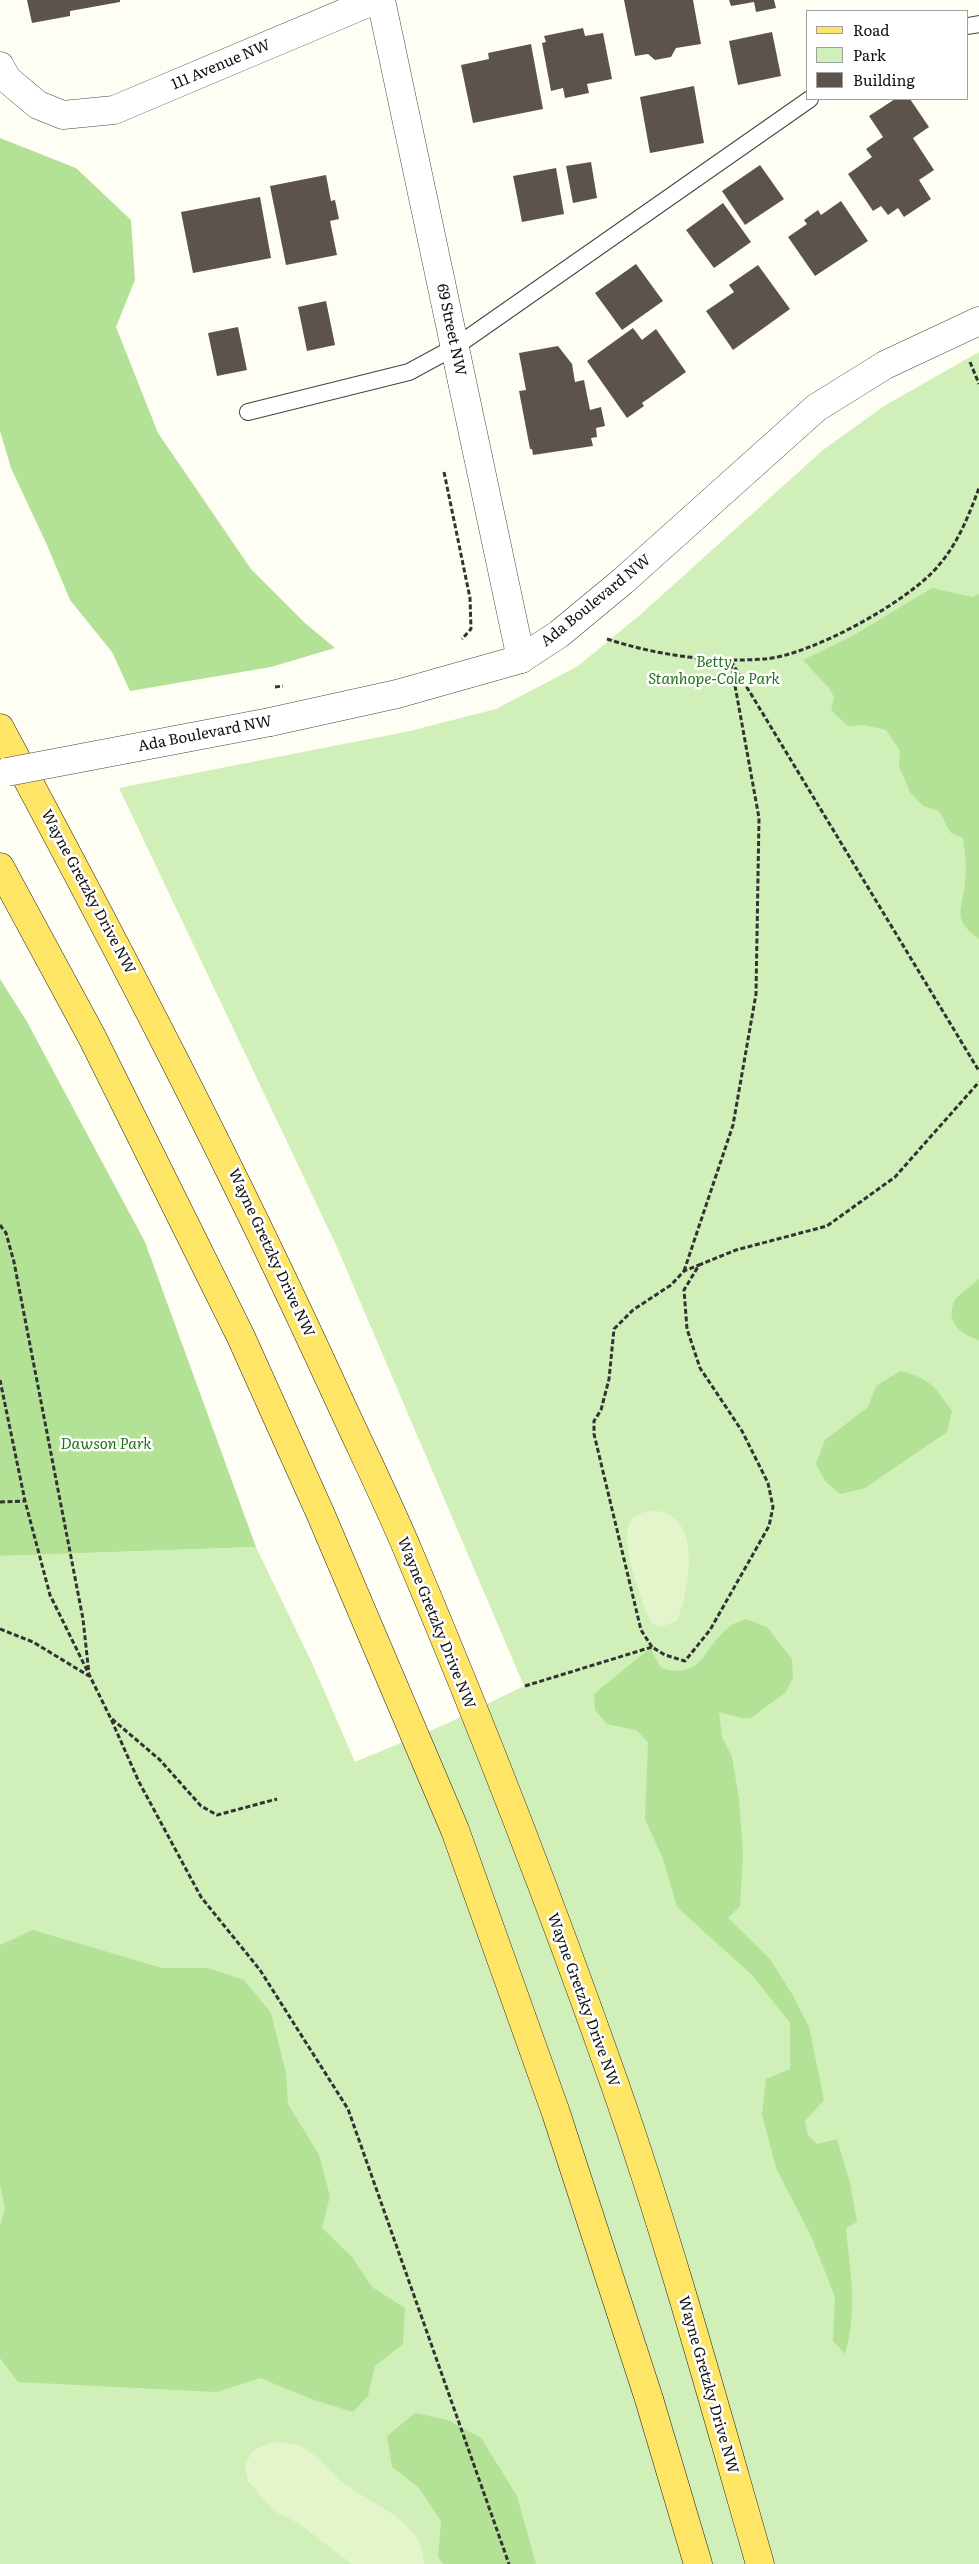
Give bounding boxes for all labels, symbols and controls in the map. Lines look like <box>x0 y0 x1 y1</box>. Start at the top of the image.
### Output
legend <box>806 10 969 100</box>
text: Road <box>853 18 889 41</box>
street label: 111 Avenue NW <box>169 36 273 94</box>
text: Park <box>853 43 886 66</box>
text: Building <box>853 68 915 91</box>
street label: 69 Street NW <box>432 282 470 378</box>
street label: Ada Boulevard NW <box>537 551 655 651</box>
park label: Betty Stanhope-Cole Park <box>648 654 780 689</box>
street label: Ada Boulevard NW <box>136 712 274 756</box>
street label: Wayne Gretzky Drive NW <box>37 807 139 977</box>
street label: Wayne Gretzky Drive NW <box>224 1166 318 1340</box>
park label: Dawson Park <box>61 1436 151 1454</box>
street label: Wayne Gretzky Drive NW <box>393 1534 479 1712</box>
street label: Wayne Gretzky Drive NW <box>543 1911 623 2089</box>
street label: Wayne Gretzky Drive NW <box>674 2294 742 2476</box>

